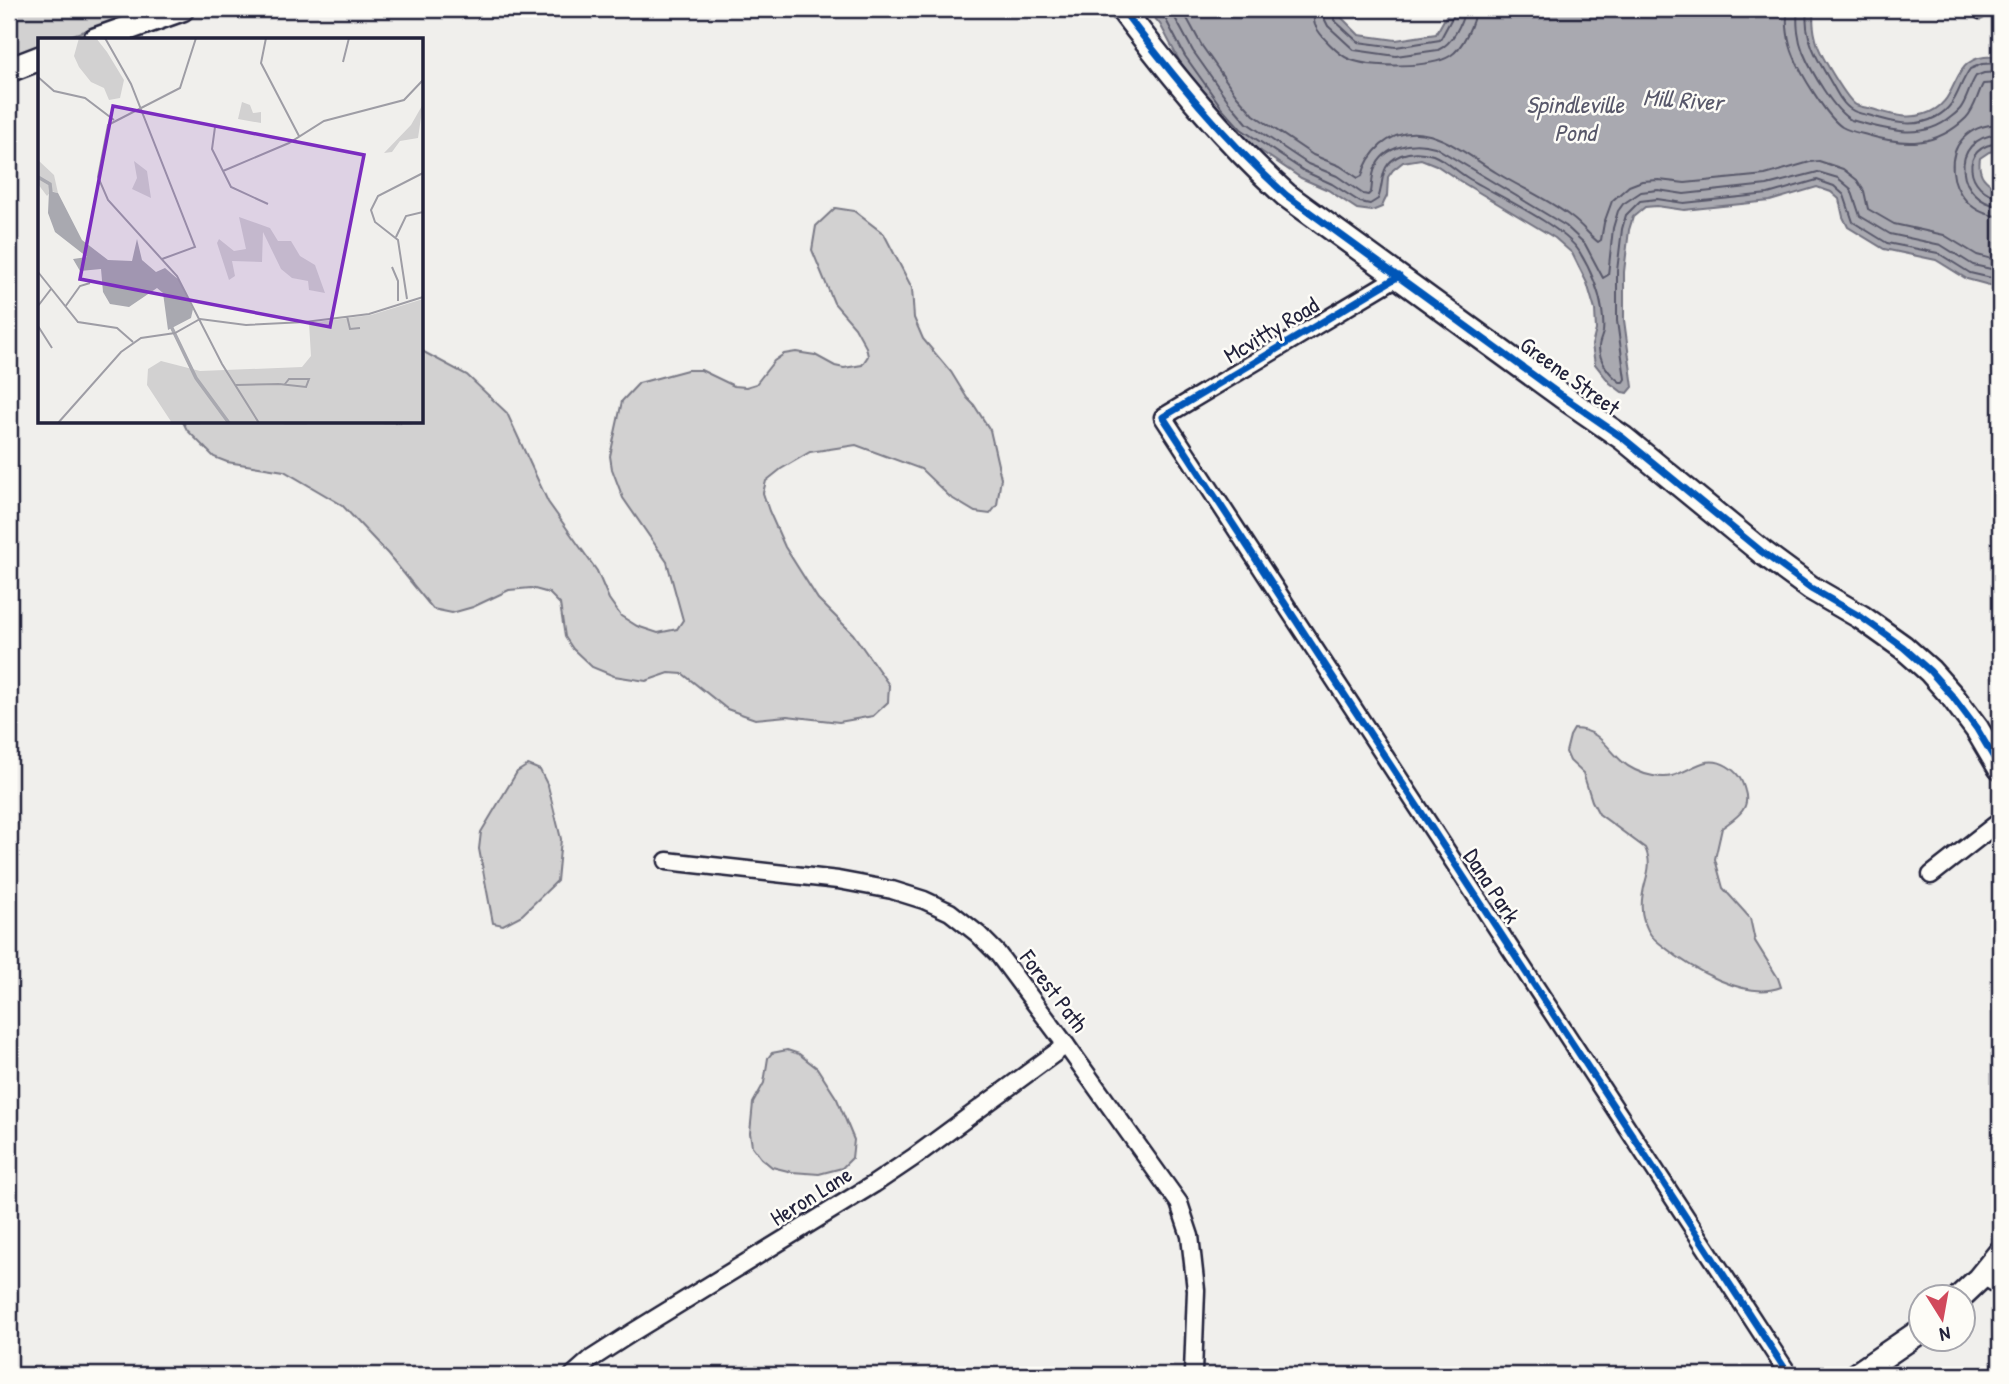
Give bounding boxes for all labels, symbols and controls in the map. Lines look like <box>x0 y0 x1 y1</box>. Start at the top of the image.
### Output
inset map <box>38 38 424 424</box>
water label: Mill River <box>1642 80 1727 118</box>
water label: Spindleville Pond <box>1526 88 1625 148</box>
street label: Mcvitty Road <box>1218 289 1324 370</box>
street label: Greene Street <box>1514 329 1627 423</box>
street label: Dana Park <box>1457 842 1528 929</box>
street label: Forest Path <box>1013 942 1096 1038</box>
street label: Heron Lane <box>764 1158 857 1233</box>
north arrow <box>1908 1282 1978 1352</box>
text: N <box>1938 1321 1953 1348</box>

